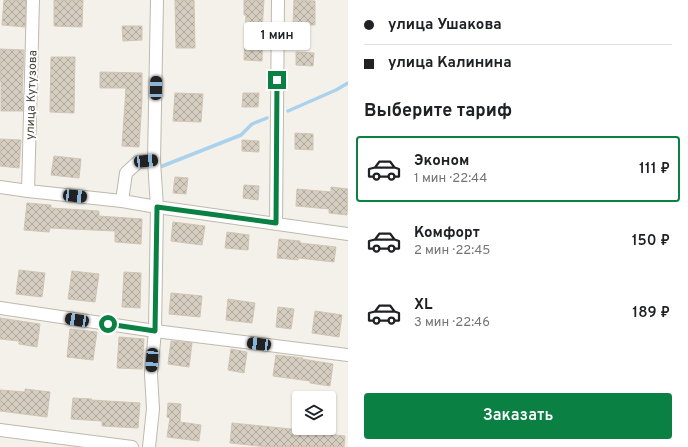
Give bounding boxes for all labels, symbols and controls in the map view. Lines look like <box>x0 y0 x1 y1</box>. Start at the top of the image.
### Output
text: улица Ушакова <box>388 16 502 35</box>
callout: 1 мин <box>244 22 310 50</box>
text: 1 мин <box>260 28 294 44</box>
street label: улица Кутузова <box>22 50 42 140</box>
text: улица Калинина <box>388 54 512 73</box>
route end <box>268 71 286 89</box>
car <box>150 76 162 100</box>
text: Выберите тариф <box>364 100 512 123</box>
icon: car <box>366 151 402 187</box>
text: Эконом <box>414 152 469 171</box>
car <box>133 154 159 168</box>
text: 111 ₽ <box>639 160 670 179</box>
text: 1 мин · 22:44 <box>414 171 487 187</box>
car <box>62 189 88 203</box>
icon: car <box>366 223 402 259</box>
text: Комфорт <box>414 224 480 243</box>
text: 150 ₽ <box>632 232 670 251</box>
text: 2 мин · 22:45 <box>414 243 490 259</box>
icon: car <box>366 295 402 331</box>
text: XL <box>414 296 432 315</box>
text: 189 ₽ <box>632 304 670 323</box>
car <box>64 312 90 328</box>
route start <box>99 315 117 333</box>
text: 3 мин · 22:46 <box>414 315 490 331</box>
car <box>246 337 272 351</box>
car <box>145 348 159 372</box>
map controls <box>292 391 336 435</box>
button: layers <box>292 391 336 435</box>
button: Заказать <box>364 393 672 439</box>

